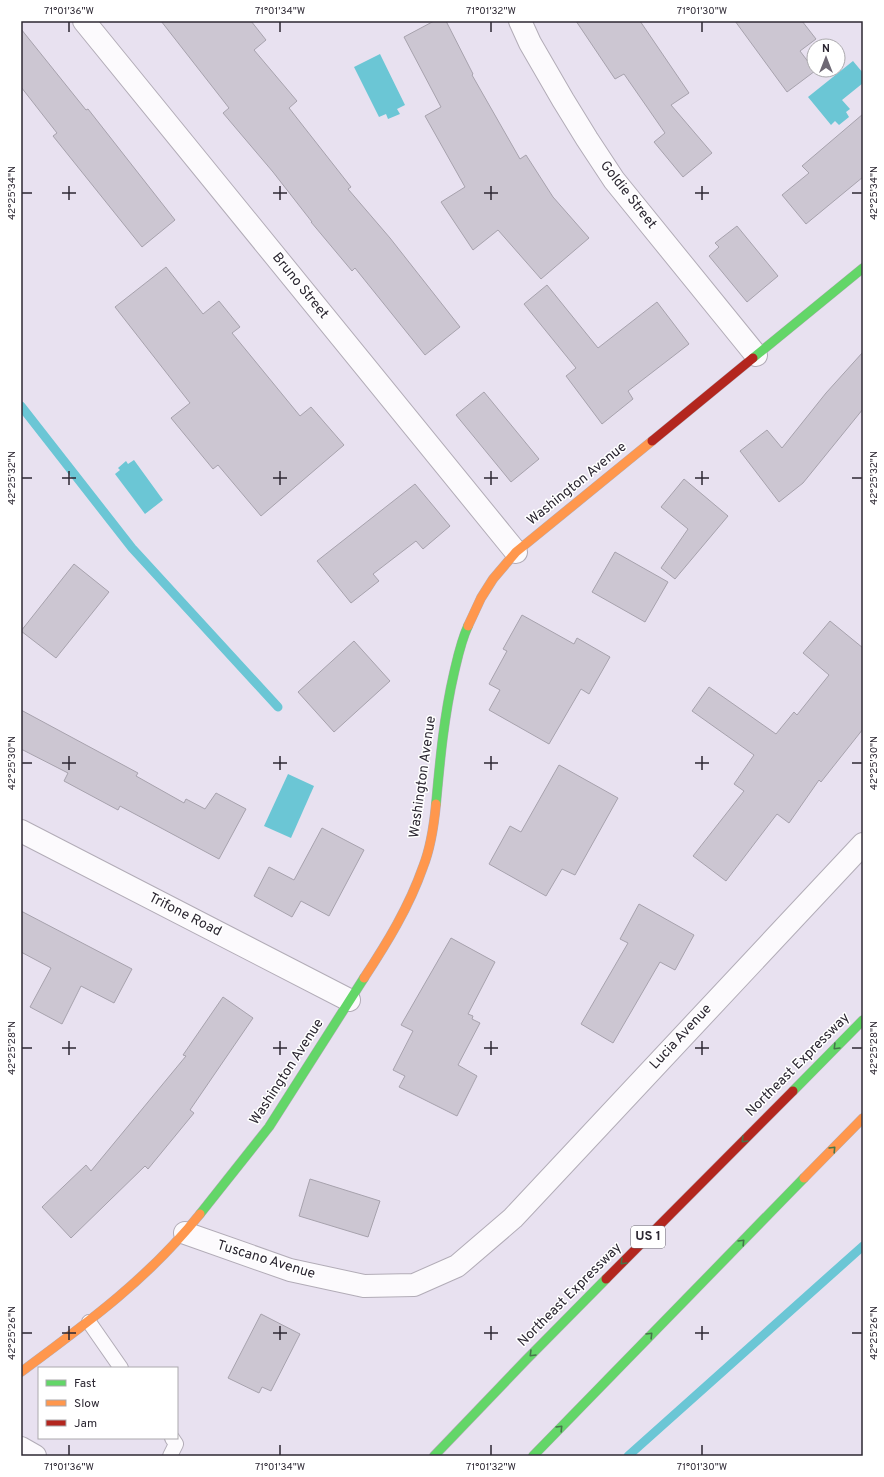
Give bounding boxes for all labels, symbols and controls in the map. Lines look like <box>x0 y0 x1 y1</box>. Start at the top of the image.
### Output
text: 71°01'36"W <box>44 5 94 18</box>
text: 71°01'34"W <box>255 5 305 18</box>
text: 71°01'32"W <box>466 5 516 18</box>
text: 71°01'30"W <box>677 5 727 18</box>
north arrow <box>806 38 846 78</box>
text: N <box>822 42 830 56</box>
street label: Goldie Street <box>596 157 660 233</box>
text: 42°25'34"N <box>6 166 19 220</box>
text: 42°25'34"N <box>868 166 881 220</box>
street label: Bruno Street <box>268 249 332 323</box>
street label: Washington Avenue <box>524 439 630 529</box>
text: 42°25'32"N <box>6 451 19 505</box>
text: 42°25'32"N <box>868 451 881 505</box>
street label: Washington Avenue <box>406 715 440 839</box>
text: 42°25'30"N <box>6 736 19 790</box>
text: 42°25'30"N <box>868 736 881 790</box>
street label: Trifone Road <box>146 889 224 941</box>
street label: Lucia Avenue <box>646 1001 716 1073</box>
street label: Northeast Expressway <box>743 1010 853 1120</box>
street label: Washington Avenue <box>246 1016 328 1128</box>
text: 42°25'28"N <box>6 1021 19 1075</box>
text: 42°25'28"N <box>868 1021 881 1075</box>
one-way arrow <box>833 1042 840 1050</box>
one-way arrow <box>741 1135 749 1143</box>
one-way arrow <box>828 1146 836 1154</box>
road number: US 1 <box>631 1226 665 1248</box>
street label: Tuscano Avenue <box>215 1237 317 1283</box>
one-way arrow <box>737 1239 744 1247</box>
street label: Northeast Expressway <box>515 1240 625 1350</box>
one-way arrow <box>620 1257 628 1265</box>
text: 42°25'26"N <box>6 1306 19 1360</box>
text: 42°25'26"N <box>868 1306 881 1360</box>
one-way arrow <box>646 1332 653 1340</box>
one-way arrow <box>529 1349 537 1357</box>
legend <box>38 1367 178 1439</box>
text: Fast <box>74 1376 96 1392</box>
text: Slow <box>74 1396 100 1412</box>
text: Jam <box>74 1416 97 1432</box>
one-way arrow <box>555 1425 563 1433</box>
text: 71°01'36"W <box>44 1461 94 1474</box>
text: 71°01'34"W <box>255 1461 305 1474</box>
text: 71°01'32"W <box>466 1461 516 1474</box>
text: 71°01'30"W <box>677 1461 727 1474</box>

